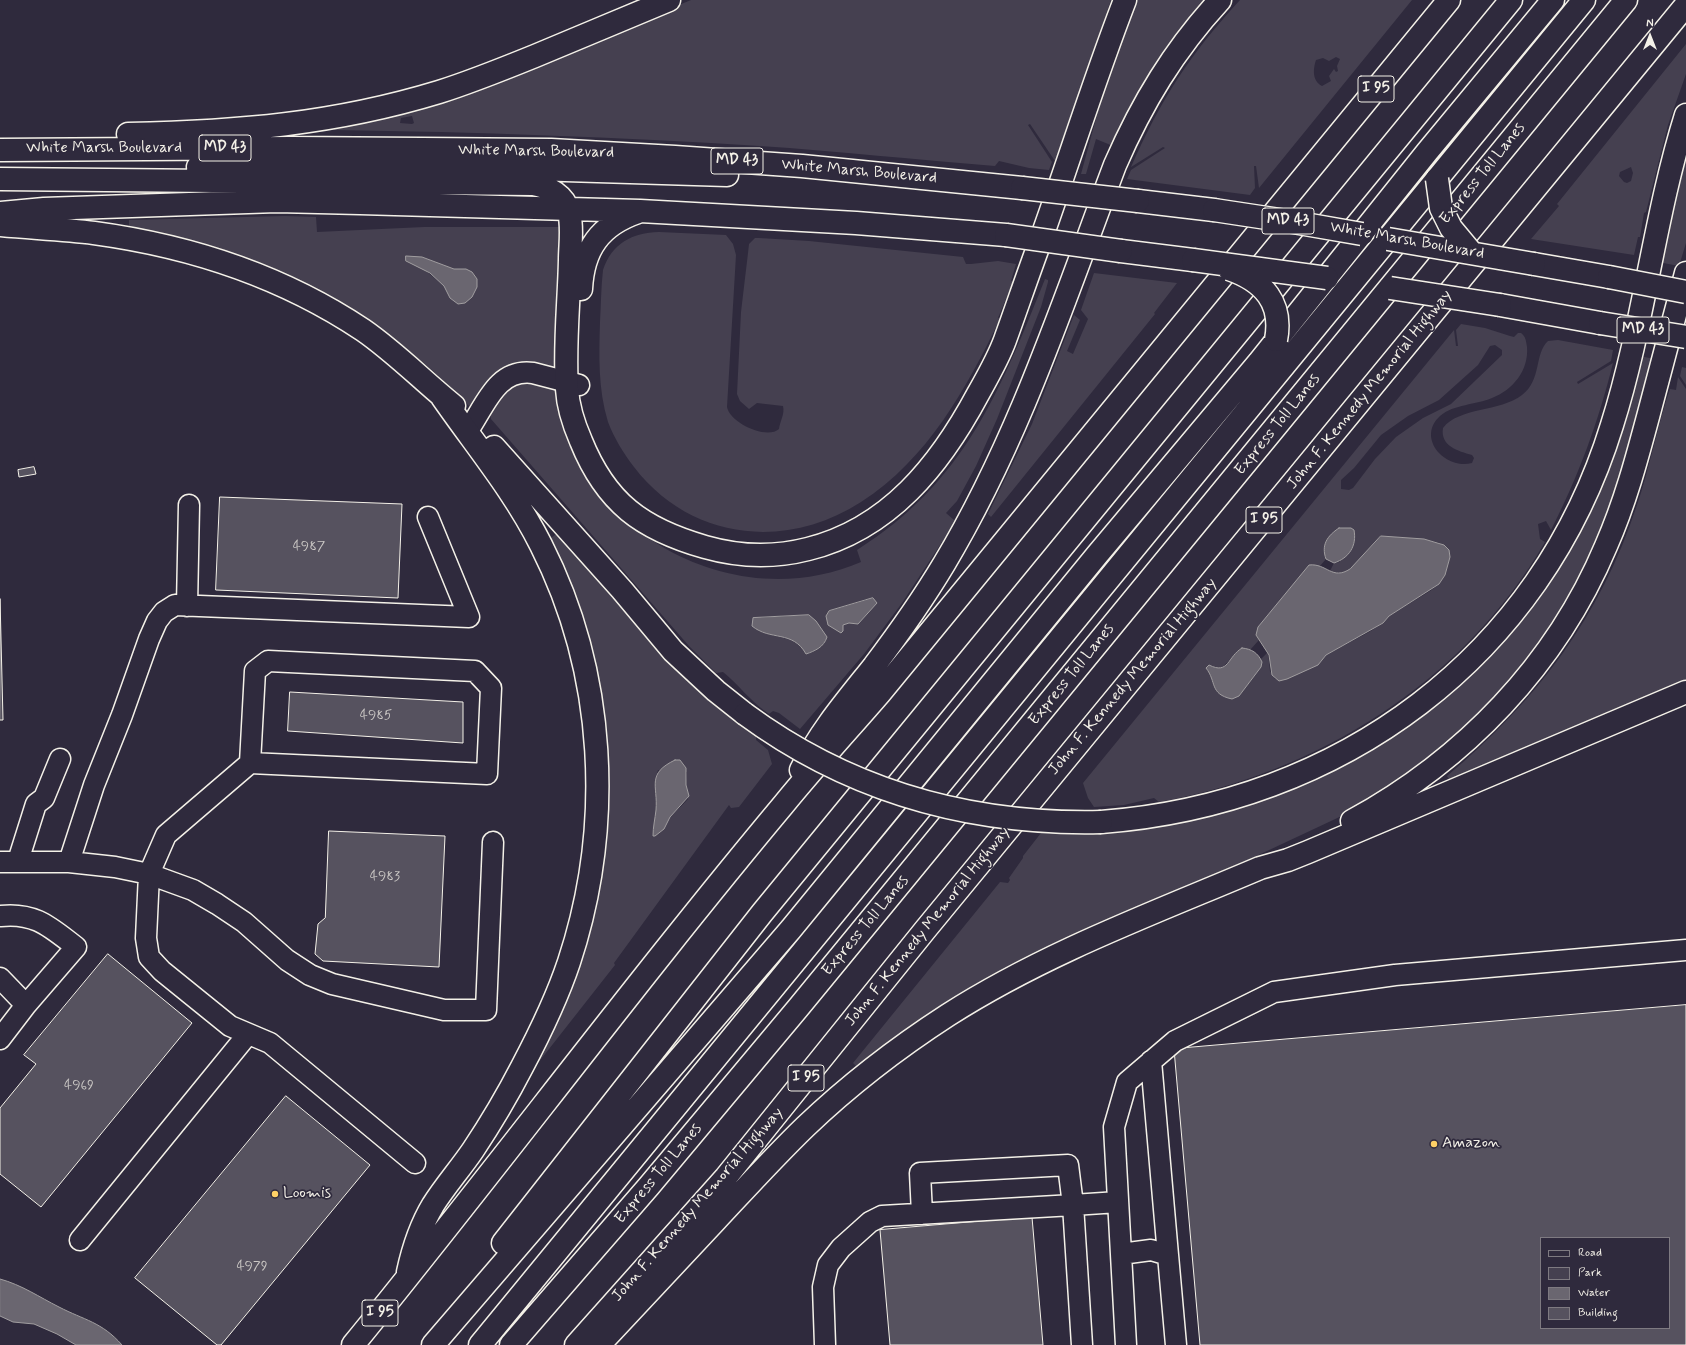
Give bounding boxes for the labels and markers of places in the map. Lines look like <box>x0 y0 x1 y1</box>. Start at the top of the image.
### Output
place label: Amazon <box>1442 1134 1500 1154</box>
marker: Amazon <box>1429 1139 1439 1149</box>
place label: Loomis <box>283 1184 331 1204</box>
marker: Loomis <box>270 1189 280 1199</box>

